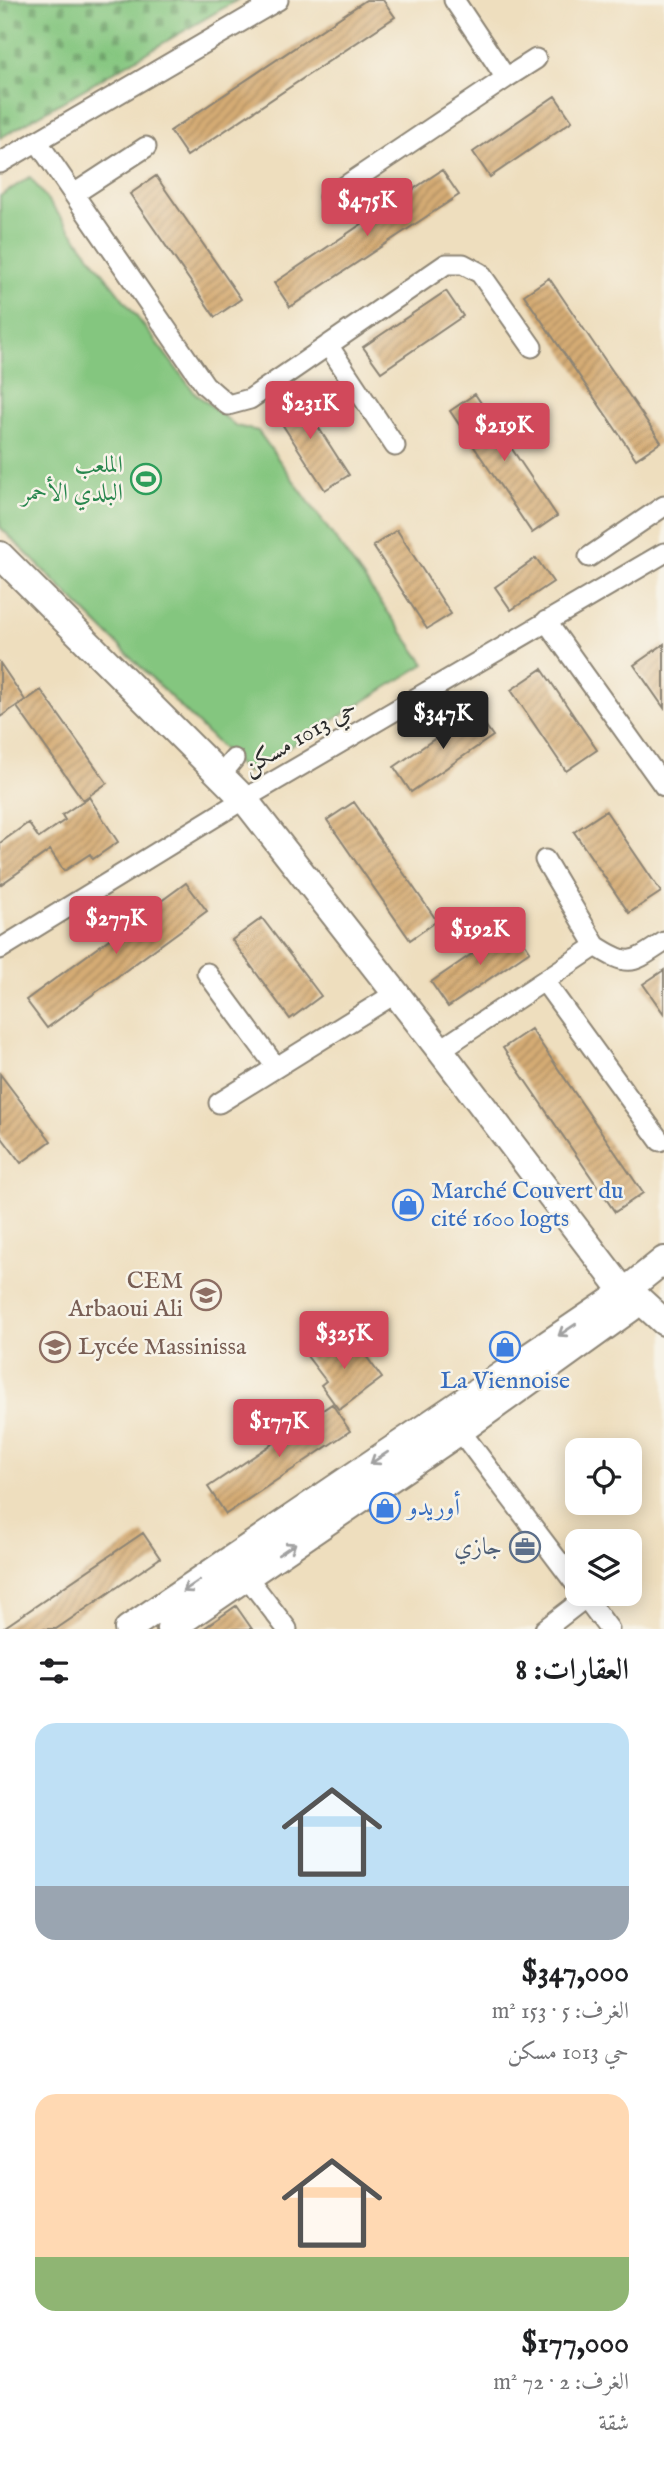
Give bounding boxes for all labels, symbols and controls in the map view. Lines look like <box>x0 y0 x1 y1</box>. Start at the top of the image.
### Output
pin: $475K <box>318 178 416 238</box>
text: $475K <box>337 186 397 215</box>
pin: $231K <box>261 382 359 441</box>
text: $231K <box>281 389 339 418</box>
pin: $219K <box>455 404 553 463</box>
text: $219K <box>475 411 533 440</box>
place label: الملعب البلدي الأحمر <box>19 450 123 511</box>
sports icon: الملعب البلدي الأحمر <box>129 462 163 496</box>
pin: $347K <box>394 692 492 751</box>
street label: حي 1013 مسكن <box>237 693 364 785</box>
text: $347K <box>413 699 473 728</box>
pin: $277K <box>67 897 165 956</box>
text: $277K <box>85 904 147 933</box>
pin: $192K <box>431 908 529 967</box>
text: $192K <box>451 915 509 944</box>
place label: Marché Couvert du cité 1600 logts <box>431 1176 624 1235</box>
shop icon: Marché Couvert du cité 1600 logts <box>391 1188 425 1222</box>
place label: CEM Arbaoui Ali <box>68 1266 183 1325</box>
school or university icon: CEM Arbaoui Ali <box>189 1278 223 1312</box>
pin: $325K <box>295 1312 393 1371</box>
text: $325K <box>315 1319 373 1348</box>
one-way arrow <box>558 1323 577 1337</box>
school or university icon: Lycée Massinissa <box>38 1330 72 1364</box>
shop icon: La Viennoise <box>488 1330 522 1364</box>
place label: Lycée Massinissa <box>78 1332 247 1363</box>
place label: La Viennoise <box>440 1366 570 1397</box>
pin: $177K <box>230 1400 328 1459</box>
text: $177K <box>249 1407 309 1436</box>
map controls <box>565 1438 642 1606</box>
button: locate <box>565 1438 642 1515</box>
one-way arrow <box>370 1451 389 1465</box>
place label: أوريدو <box>405 1490 460 1524</box>
shop icon: أوريدو <box>368 1491 402 1525</box>
button: layers <box>565 1529 642 1606</box>
office icon: جازي <box>508 1530 542 1564</box>
place label: جازي <box>454 1532 502 1565</box>
one-way arrow <box>277 1542 296 1556</box>
one-way arrow <box>182 1579 201 1593</box>
icon: filters <box>35 1652 73 1690</box>
text: العقارات: 8 <box>516 1652 629 1690</box>
icon: home <box>269 1769 395 1895</box>
text: $347,000 <box>521 1954 629 1992</box>
text: الغرف: 5 · 153 m² <box>492 1997 629 2026</box>
text: حي 1013 مسكن <box>507 2038 629 2067</box>
icon: home <box>269 2140 395 2266</box>
text: $177,000 <box>521 2325 629 2363</box>
text: الغرف: 2 · 72 m² <box>493 2368 629 2397</box>
text: شقة <box>599 2409 629 2438</box>

